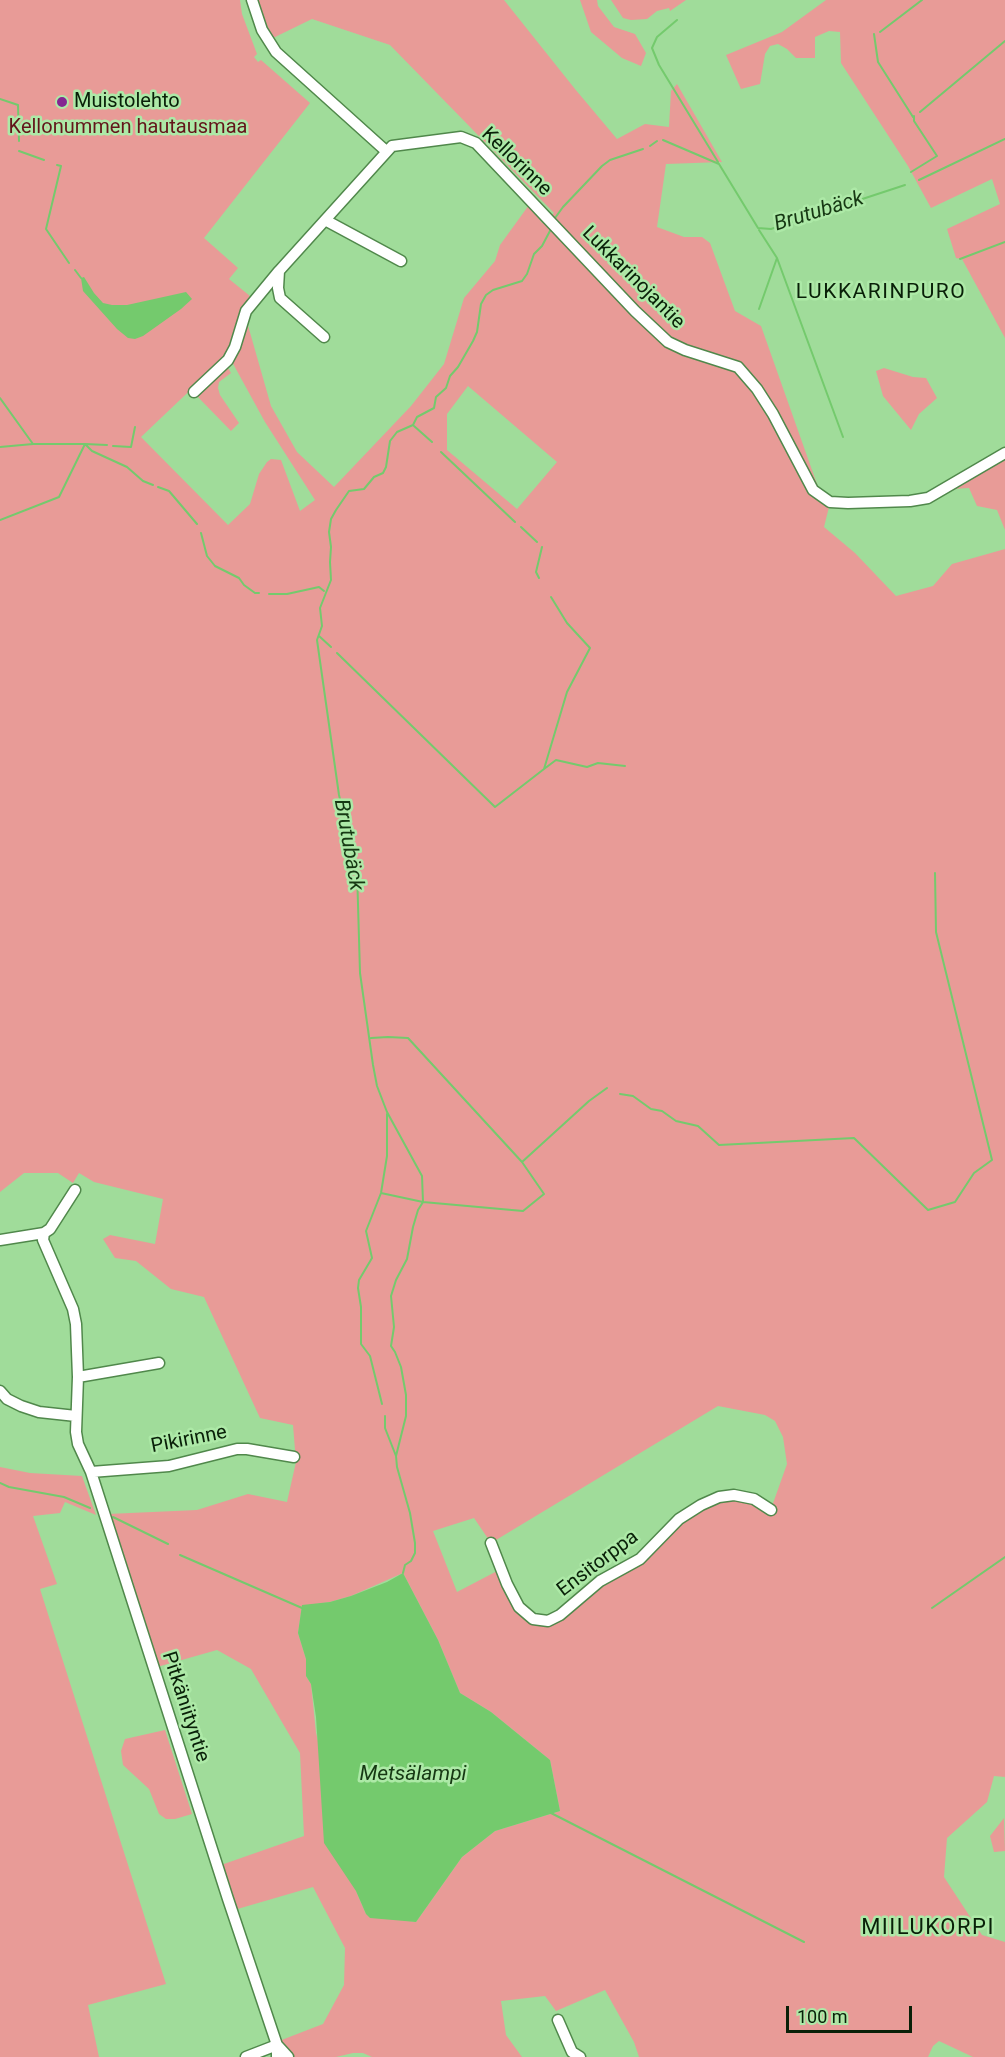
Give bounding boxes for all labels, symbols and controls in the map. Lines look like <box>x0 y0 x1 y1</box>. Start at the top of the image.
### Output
place label: Muistolehto <box>74 90 180 114</box>
marker: Muistolehto <box>55 95 69 109</box>
park label: Kellonummen hautausmaa <box>9 116 247 140</box>
street label: Kellorinne <box>476 123 556 201</box>
water label: Brutubäck <box>771 186 867 238</box>
street label: Lukkarinojantie <box>577 222 689 334</box>
district label: LUKKARINPURO <box>796 280 966 306</box>
water label: Brutubäck <box>328 797 368 893</box>
street label: Pikirinne <box>149 1421 229 1459</box>
street label: Ensitorppa <box>553 1526 643 1602</box>
street label: Pitkäniityntie <box>156 1649 214 1765</box>
water label: Metsälampi <box>359 1762 467 1788</box>
district label: MIILUKORPI <box>861 1915 995 1941</box>
scale bar <box>789 1994 915 2032</box>
text: 100 m <box>797 2006 848 2027</box>

